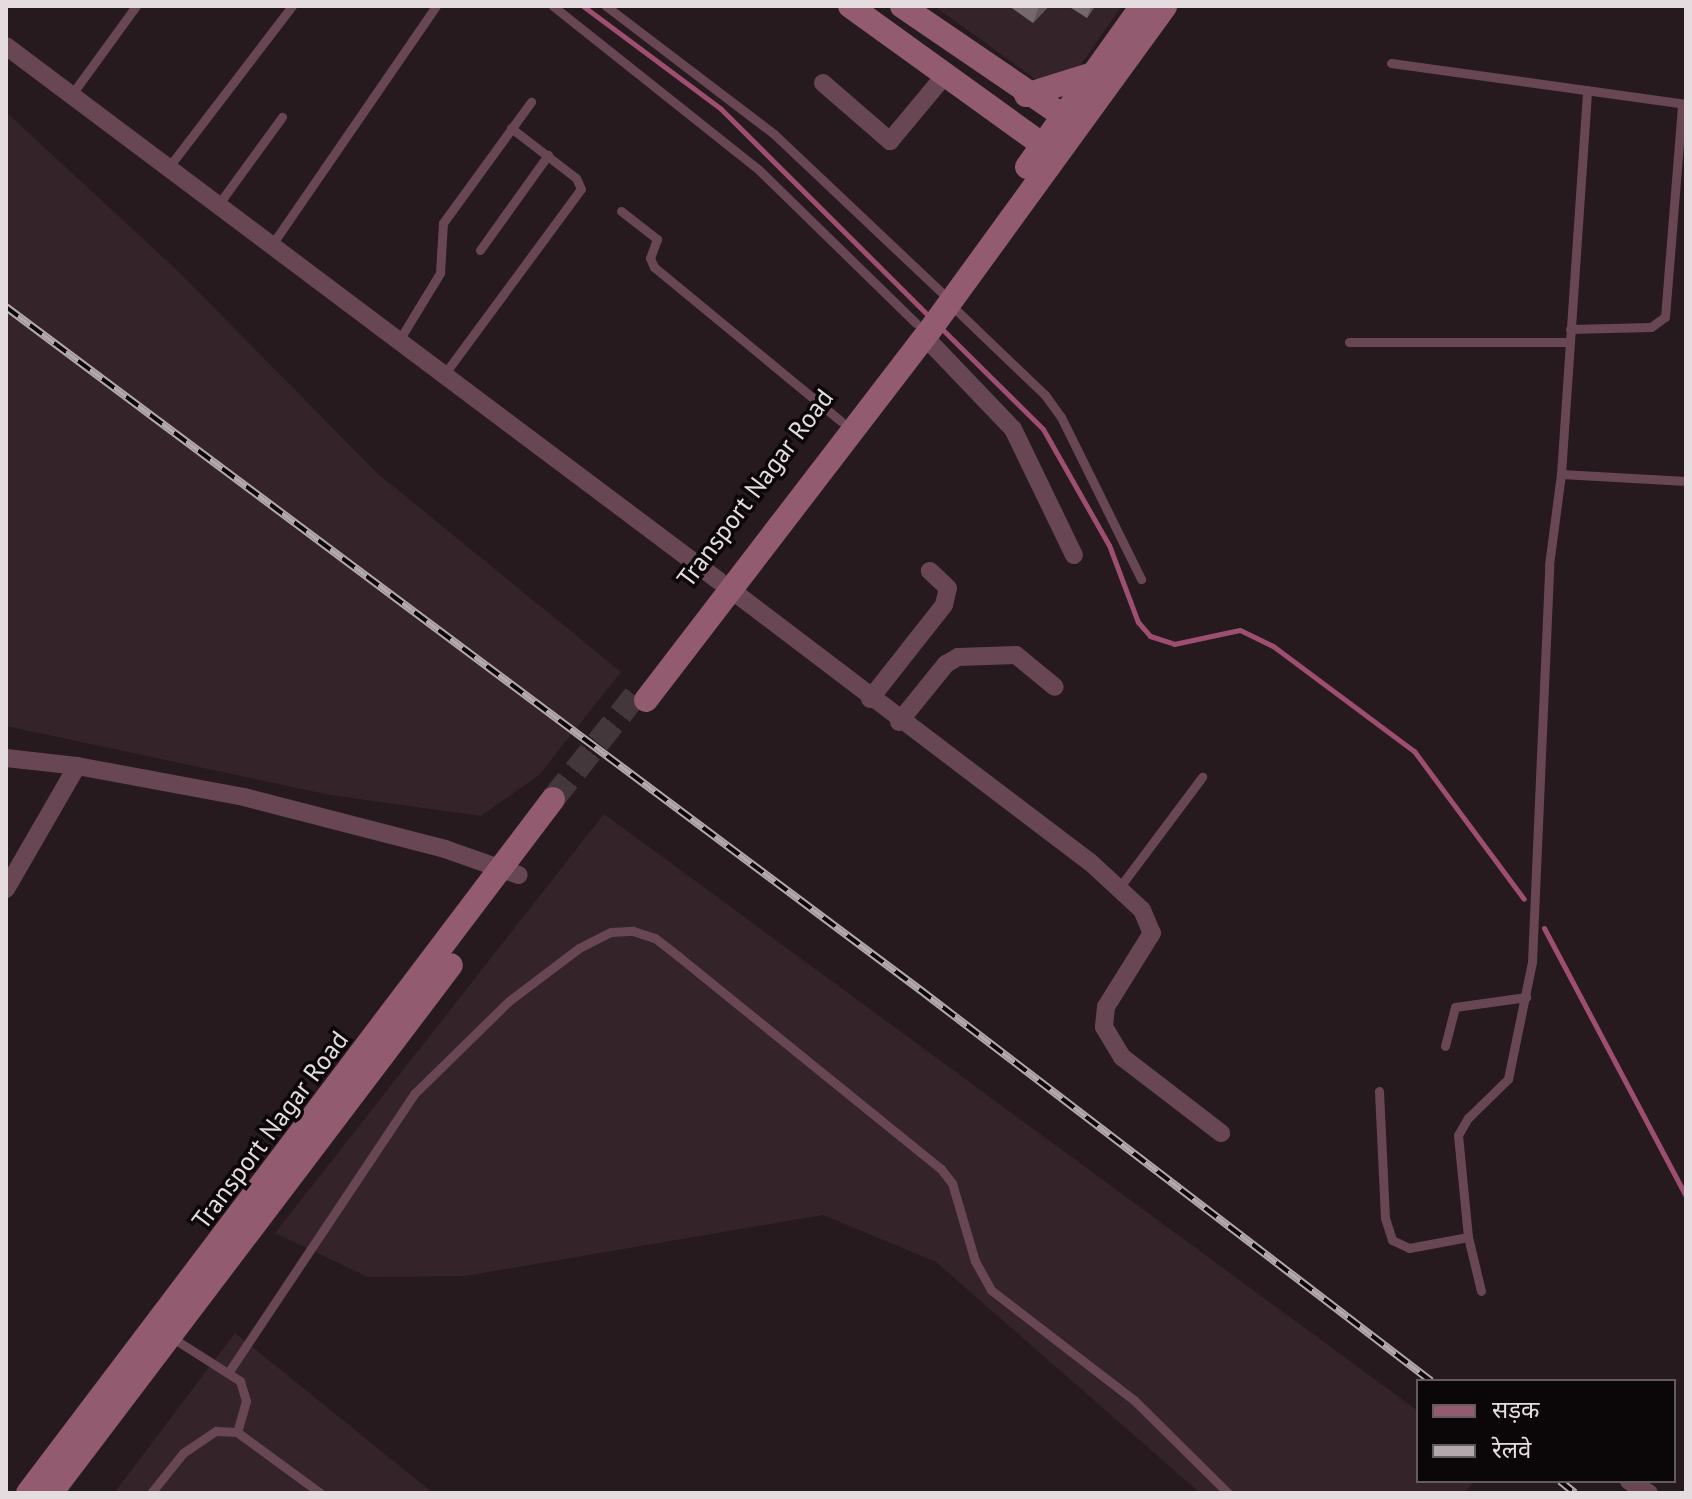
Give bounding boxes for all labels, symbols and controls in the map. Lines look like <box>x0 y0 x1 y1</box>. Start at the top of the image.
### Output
street label: Transport Nagar Road <box>670 383 840 593</box>
street label: Transport Nagar Road <box>185 1025 355 1235</box>
legend <box>1416 1379 1676 1483</box>
text: सड़क <box>1492 1394 1540 1425</box>
text: रेलवे <box>1492 1434 1531 1465</box>

